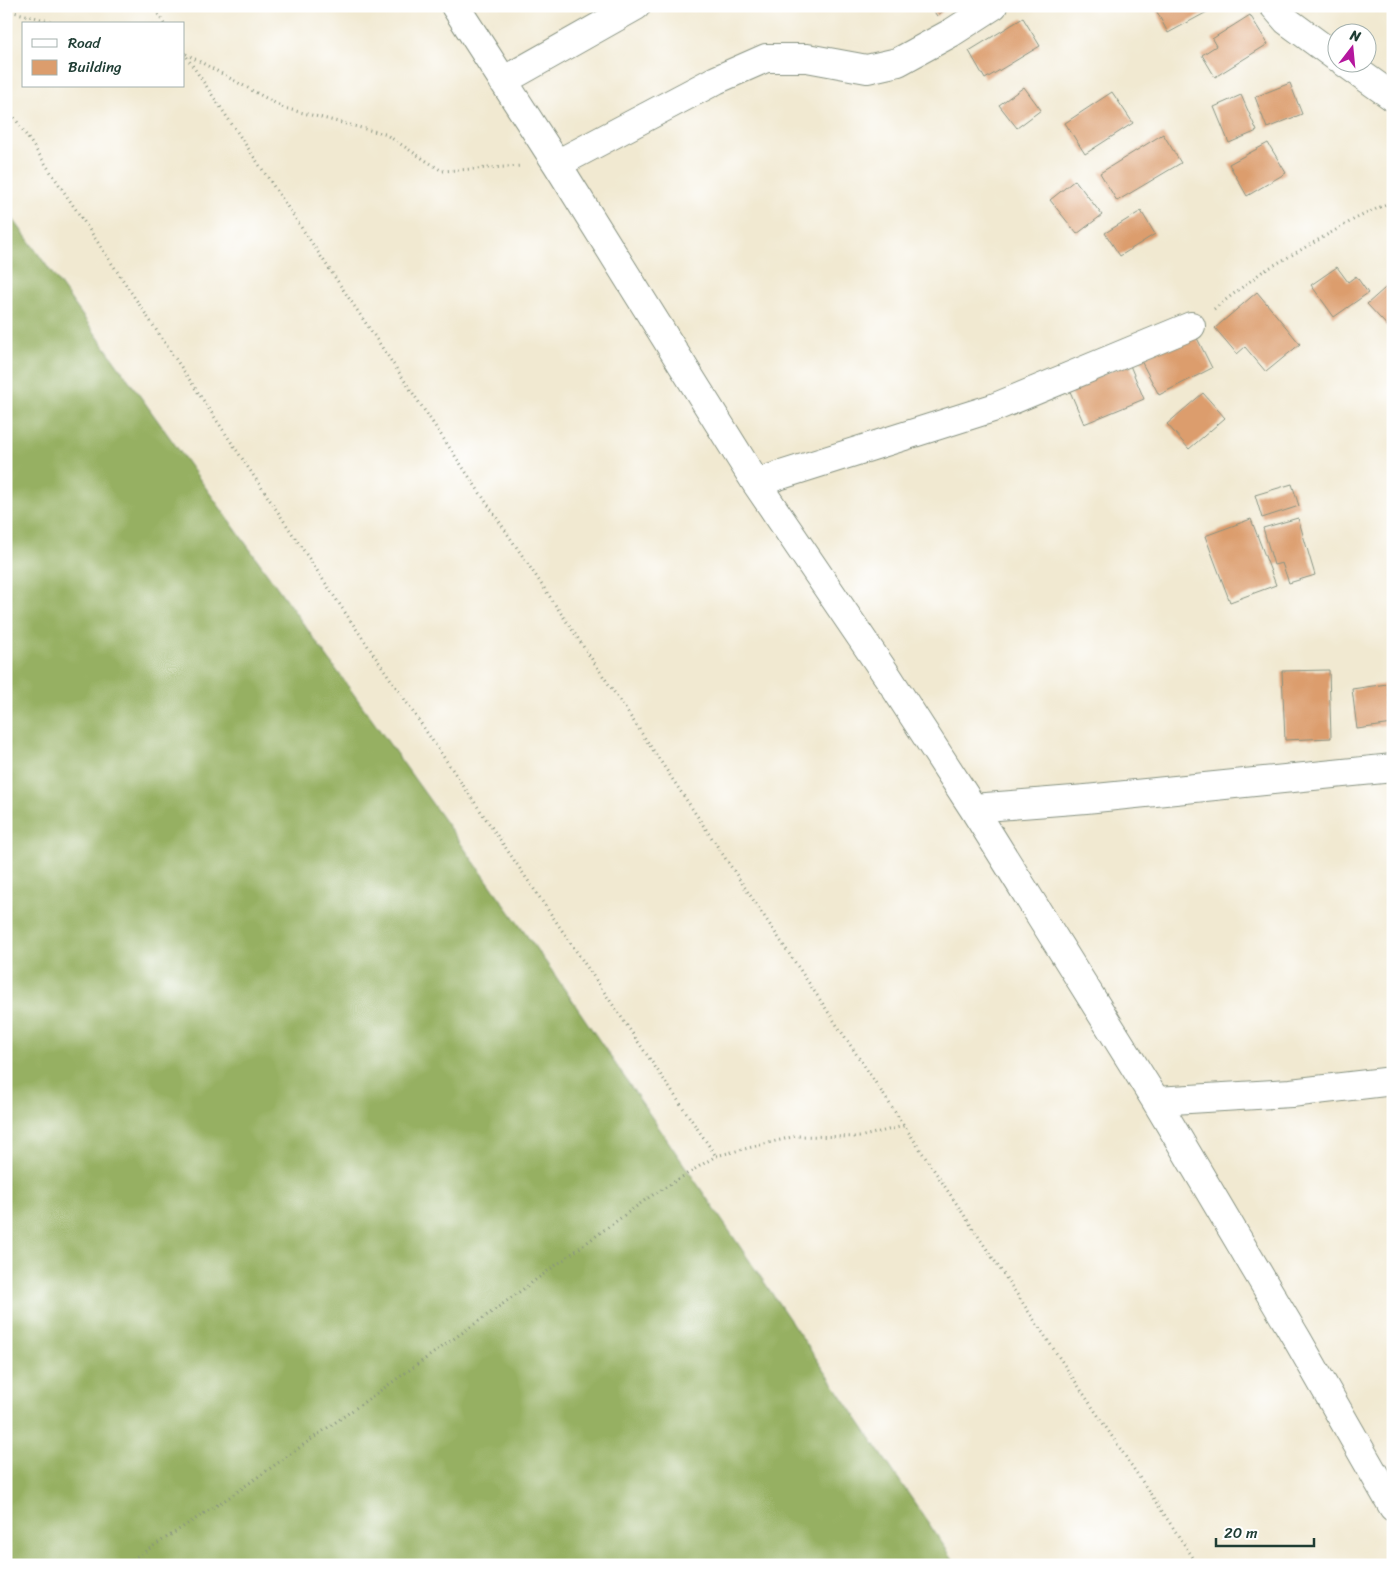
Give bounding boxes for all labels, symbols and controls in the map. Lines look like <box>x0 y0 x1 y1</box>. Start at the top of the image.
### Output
legend <box>22 22 185 88</box>
north arrow <box>1326 22 1376 72</box>
text: N <box>1346 22 1364 49</box>
text: Road <box>68 30 101 56</box>
text: Building <box>68 54 122 80</box>
scale bar <box>1216 1516 1314 1548</box>
text: 20 m <box>1224 1520 1258 1546</box>

